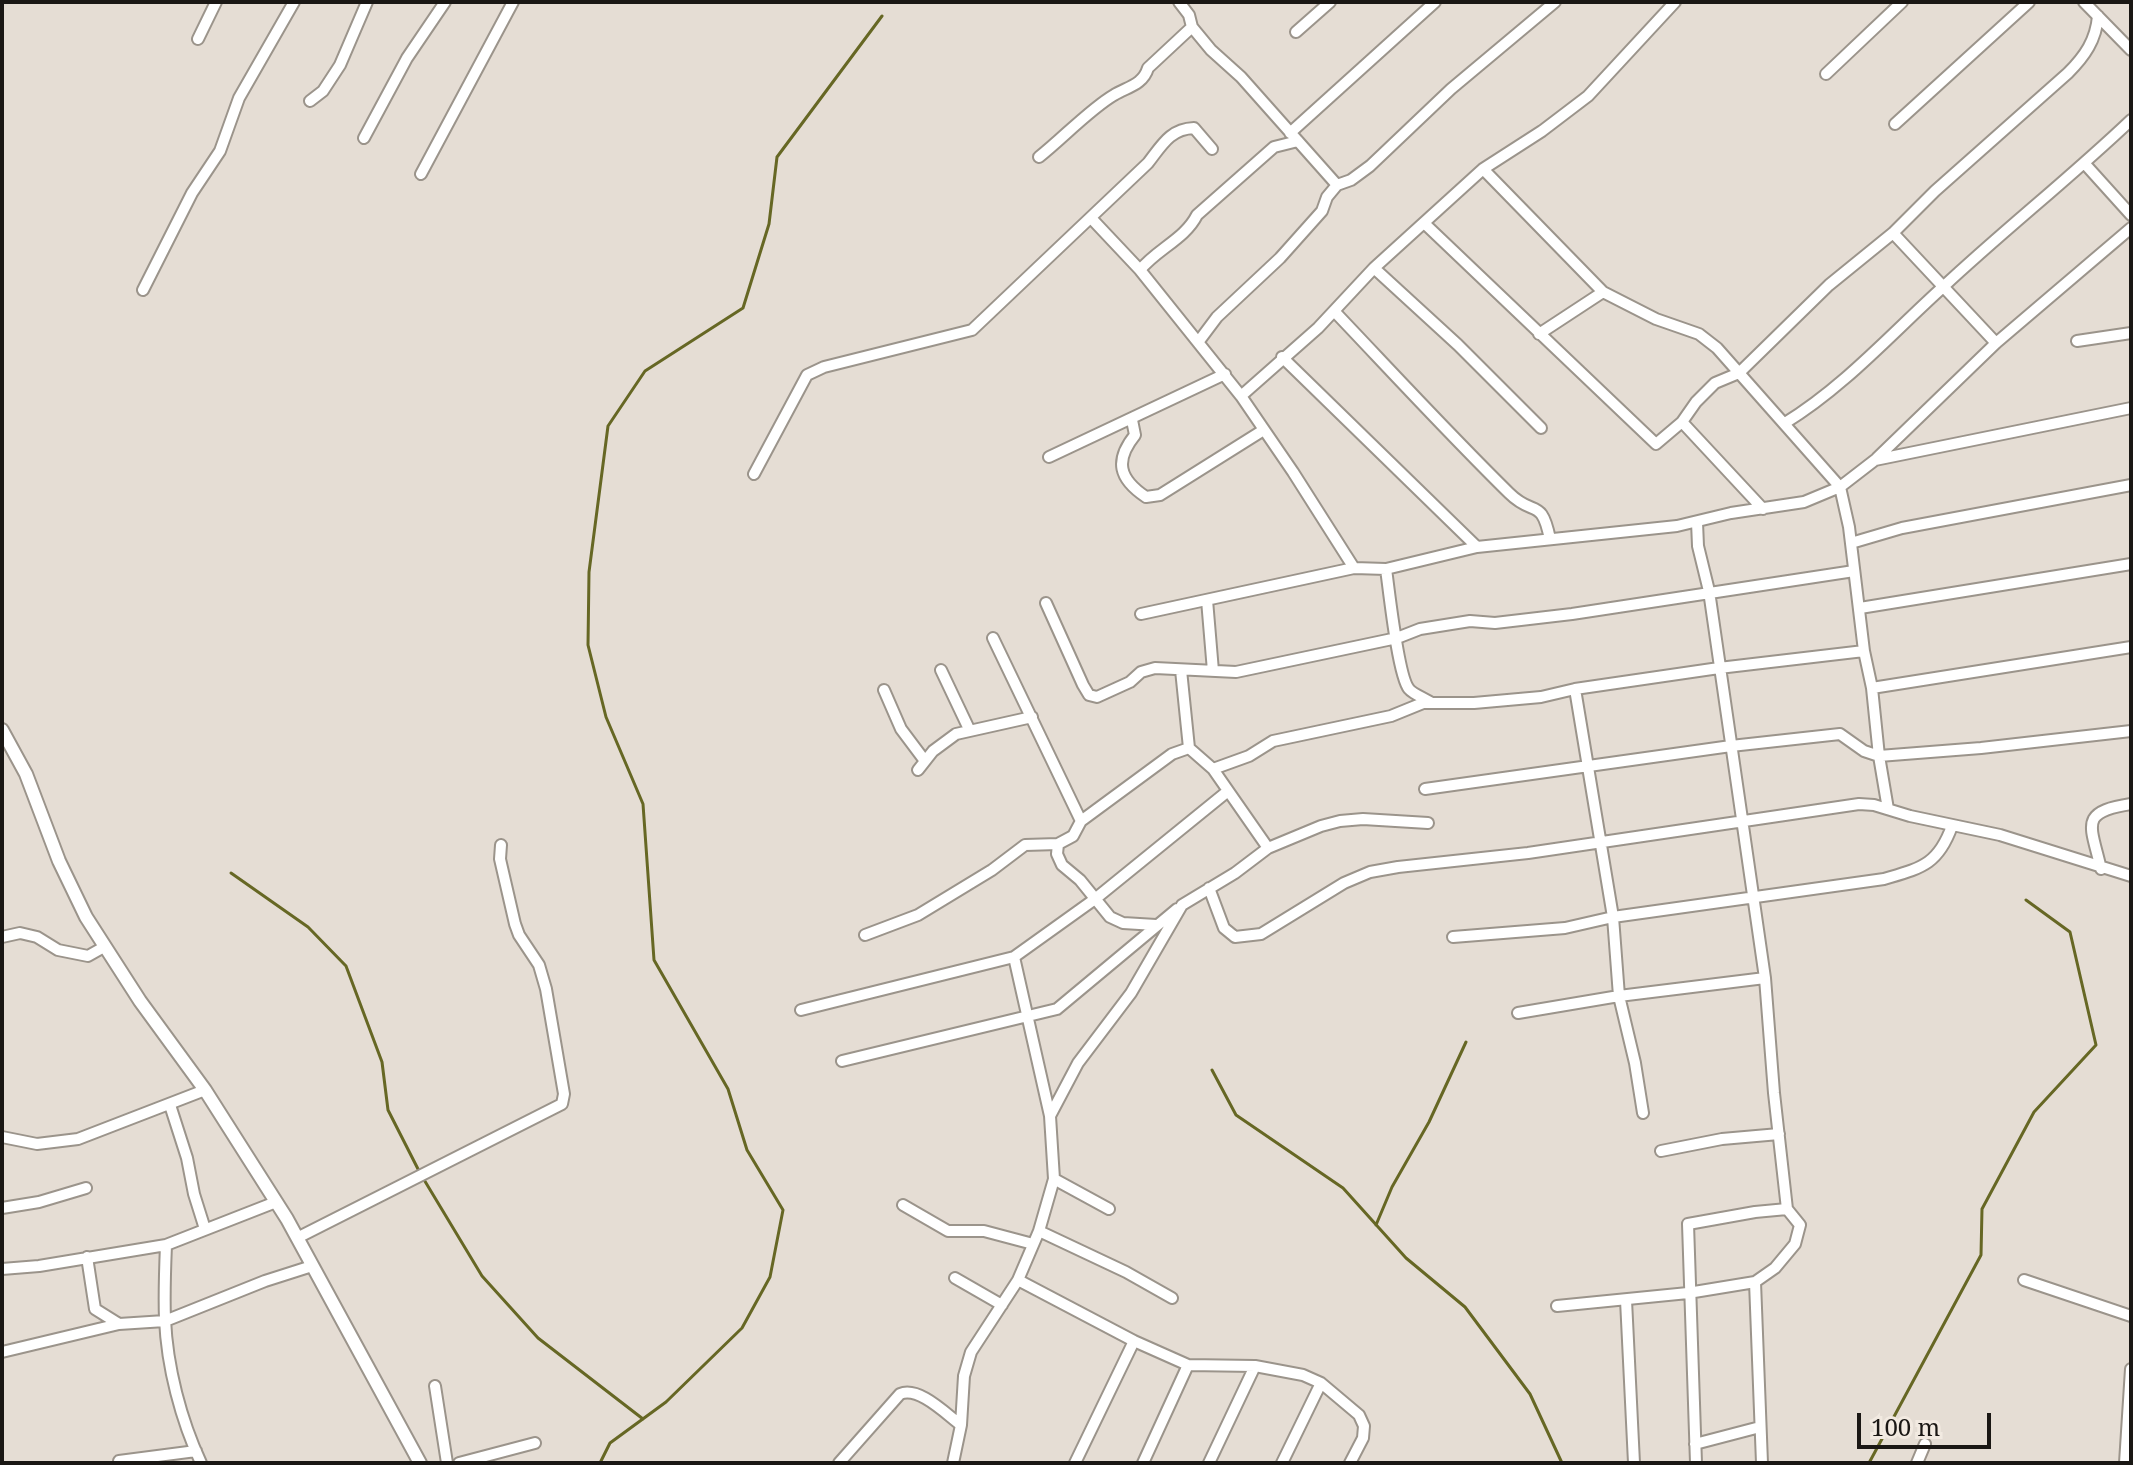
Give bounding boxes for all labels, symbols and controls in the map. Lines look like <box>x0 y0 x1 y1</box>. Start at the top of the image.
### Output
scale bar <box>1861 1397 1995 1447</box>
text: 100 m <box>1871 1410 1940 1443</box>

